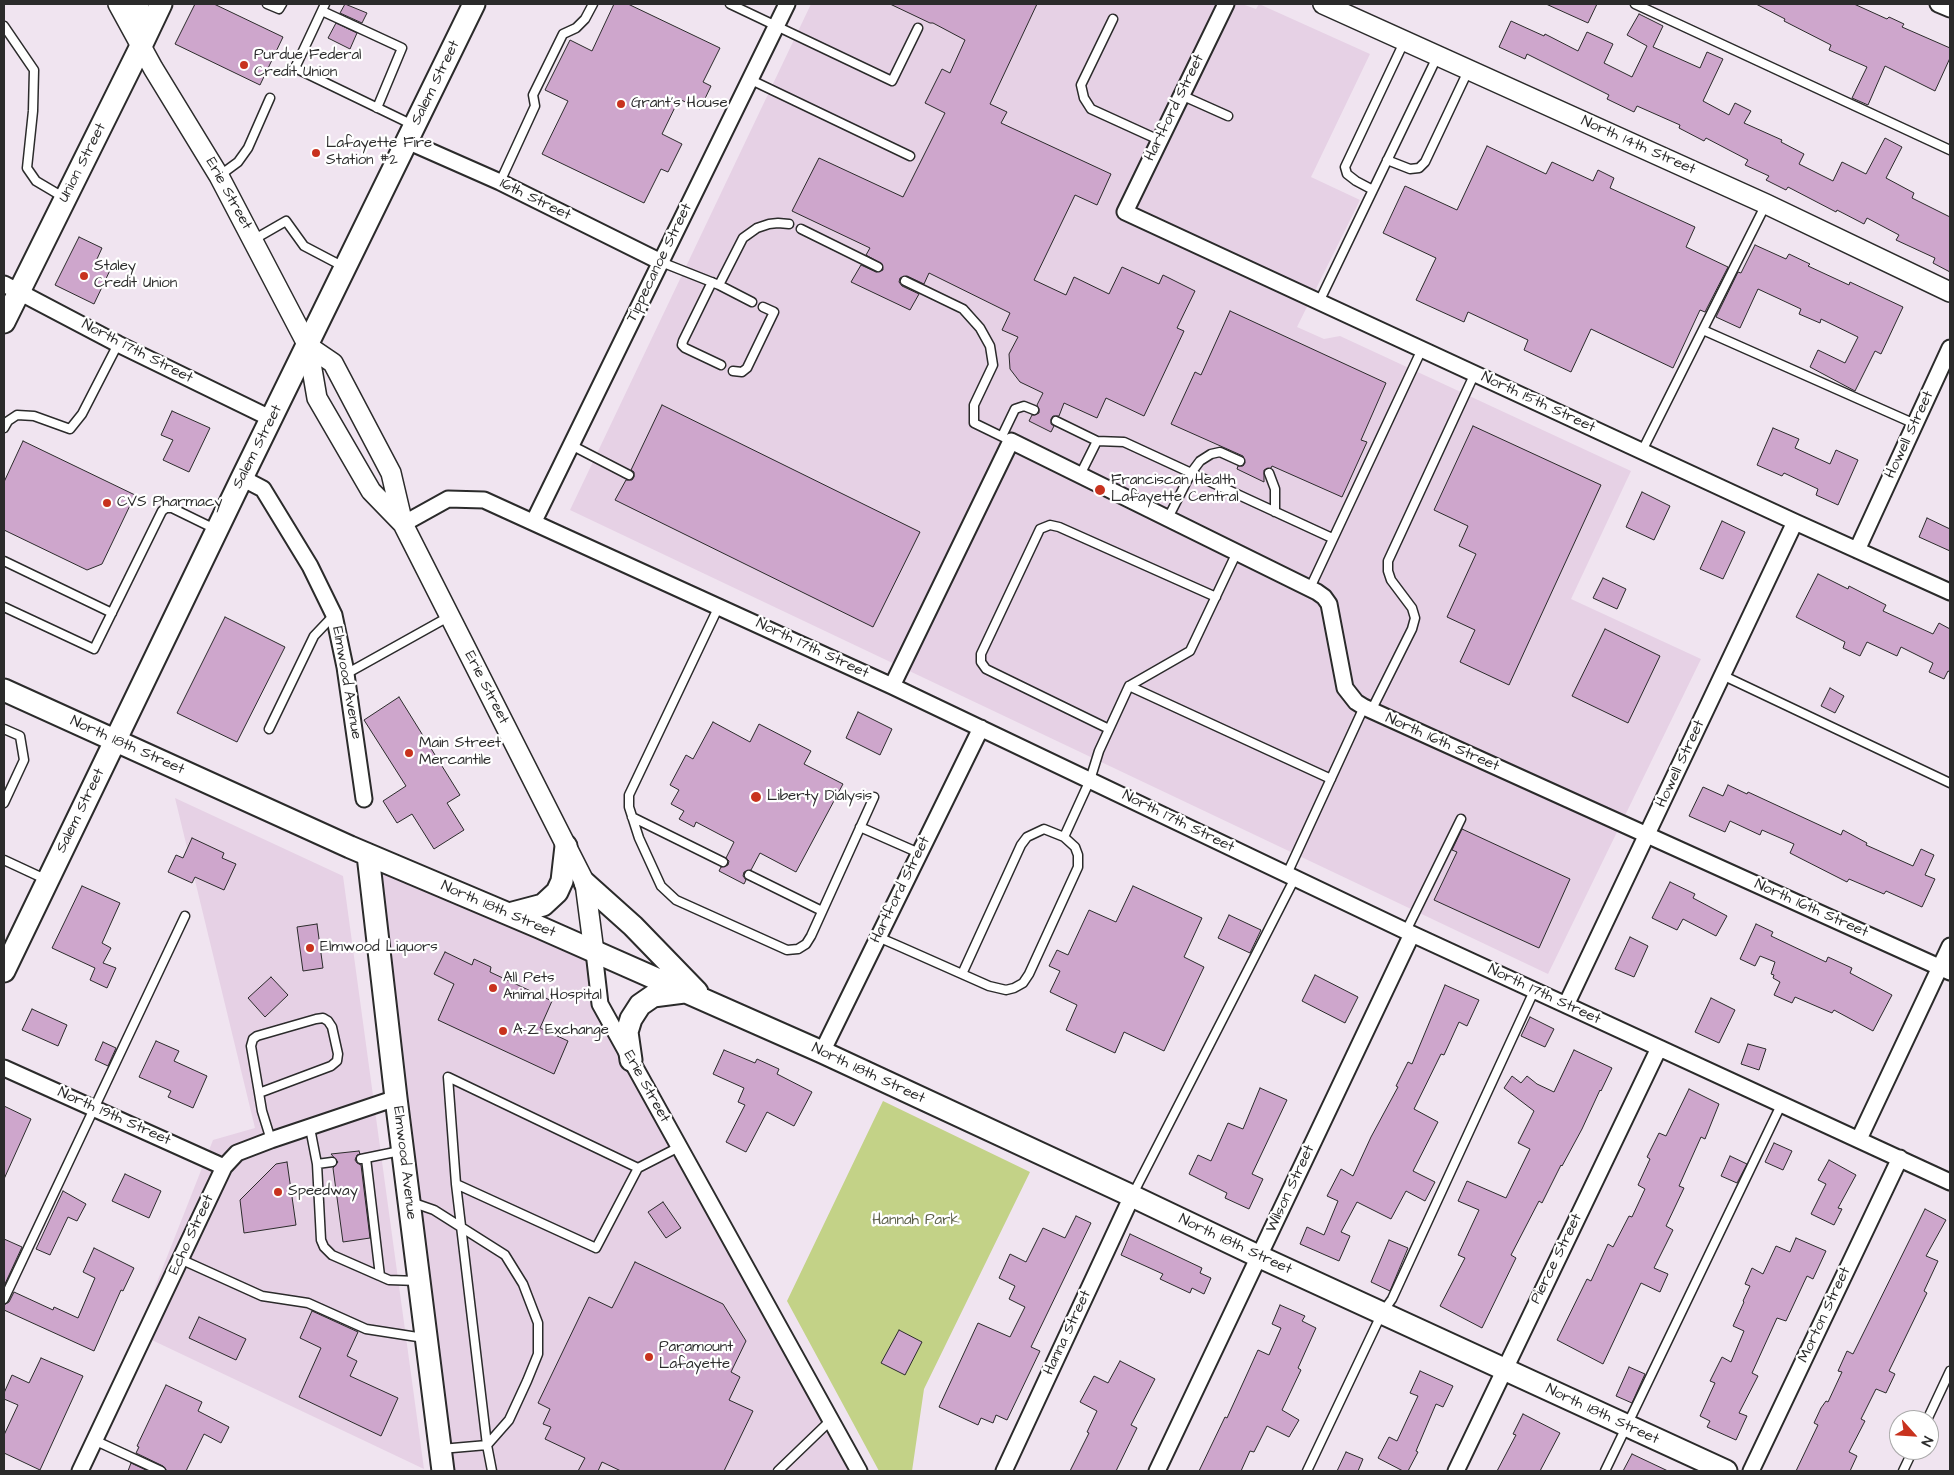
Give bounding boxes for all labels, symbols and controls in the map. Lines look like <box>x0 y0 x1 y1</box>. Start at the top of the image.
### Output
street label: Salem Street <box>408 38 464 128</box>
place label: Purdue Federal Credit Union <box>254 47 361 82</box>
street label: Hartford Street <box>1141 52 1209 164</box>
marker: Purdue Federal Credit Union <box>238 59 250 71</box>
place label: Grant's House <box>631 95 728 113</box>
marker: Grant's House <box>615 98 627 110</box>
street label: North 14th Street <box>1578 113 1698 179</box>
street label: Union Street <box>55 120 111 206</box>
place label: Lafayette Fire Station #2 <box>326 135 432 170</box>
marker: Lafayette Fire Station #2 <box>310 147 322 159</box>
street label: Erie Street <box>201 155 255 233</box>
street label: 16th Street <box>496 175 574 225</box>
street label: Tippecanoe Street <box>623 201 697 325</box>
place label: Staley Credit Union <box>94 258 177 293</box>
marker: Staley Credit Union <box>78 270 90 282</box>
street label: North 17th Street <box>78 316 196 388</box>
street label: North 15th Street <box>1478 369 1598 437</box>
street label: Howell Street <box>1882 388 1938 482</box>
street label: Salem Street <box>229 402 287 492</box>
place label: Franciscan Health Lafayette Central <box>1111 472 1239 507</box>
marker: Franciscan Health Lafayette Central <box>1093 483 1107 497</box>
place label: CVS Pharmacy <box>117 494 223 512</box>
marker: CVS Pharmacy <box>101 497 113 509</box>
street label: North 17th Street <box>753 615 871 683</box>
street label: Elmwood Avenue <box>327 625 365 741</box>
street label: Erie Street <box>460 648 512 728</box>
street label: North 16th Street <box>1382 710 1502 776</box>
street label: North 18th Street <box>67 713 187 779</box>
street label: Howell Street <box>1653 717 1709 811</box>
place label: Main Street Mercantile <box>419 735 501 770</box>
marker: Main Street Mercantile <box>403 747 415 759</box>
street label: Salem Street <box>53 766 109 856</box>
street label: North 17th Street <box>1119 787 1237 857</box>
place label: Liberty Dialysis <box>767 788 872 806</box>
marker: Liberty Dialysis <box>749 790 763 804</box>
street label: Hartford Street <box>867 834 935 946</box>
street label: North 16th Street <box>1751 876 1871 942</box>
street label: North 18th Street <box>438 878 558 942</box>
place label: Elmwood Liquors <box>320 939 438 957</box>
marker: Elmwood Liquors <box>304 942 316 954</box>
street label: North 17th Street <box>1485 961 1603 1029</box>
place label: All Pets Animal Hospital <box>503 970 602 1005</box>
marker: All Pets Animal Hospital <box>487 982 499 994</box>
place label: A-Z Exchange <box>513 1022 609 1040</box>
marker: A-Z Exchange <box>497 1025 509 1037</box>
street label: North 18th Street <box>808 1040 928 1108</box>
street label: Erie Street <box>619 1048 673 1126</box>
street label: North 19th Street <box>55 1084 173 1150</box>
street label: Elmwood Avenue <box>388 1105 420 1221</box>
street label: Wilson Street <box>1263 1142 1319 1236</box>
place label: Speedway <box>288 1183 358 1201</box>
marker: Speedway <box>272 1186 284 1198</box>
street label: Echo Street <box>166 1192 218 1278</box>
street label: North 18th Street <box>1175 1211 1295 1279</box>
street label: Pierce Street <box>1527 1211 1587 1307</box>
park label: Hannah Park <box>872 1212 960 1230</box>
street label: Morton Street <box>1795 1264 1855 1366</box>
street label: Hanna Street <box>1040 1288 1096 1378</box>
place label: Paramount Lafayette <box>659 1339 733 1374</box>
marker: Paramount Lafayette <box>643 1351 655 1363</box>
street label: North 18th Street <box>1542 1381 1662 1449</box>
north arrow <box>1889 1410 1939 1460</box>
text: N <box>1916 1433 1937 1449</box>

